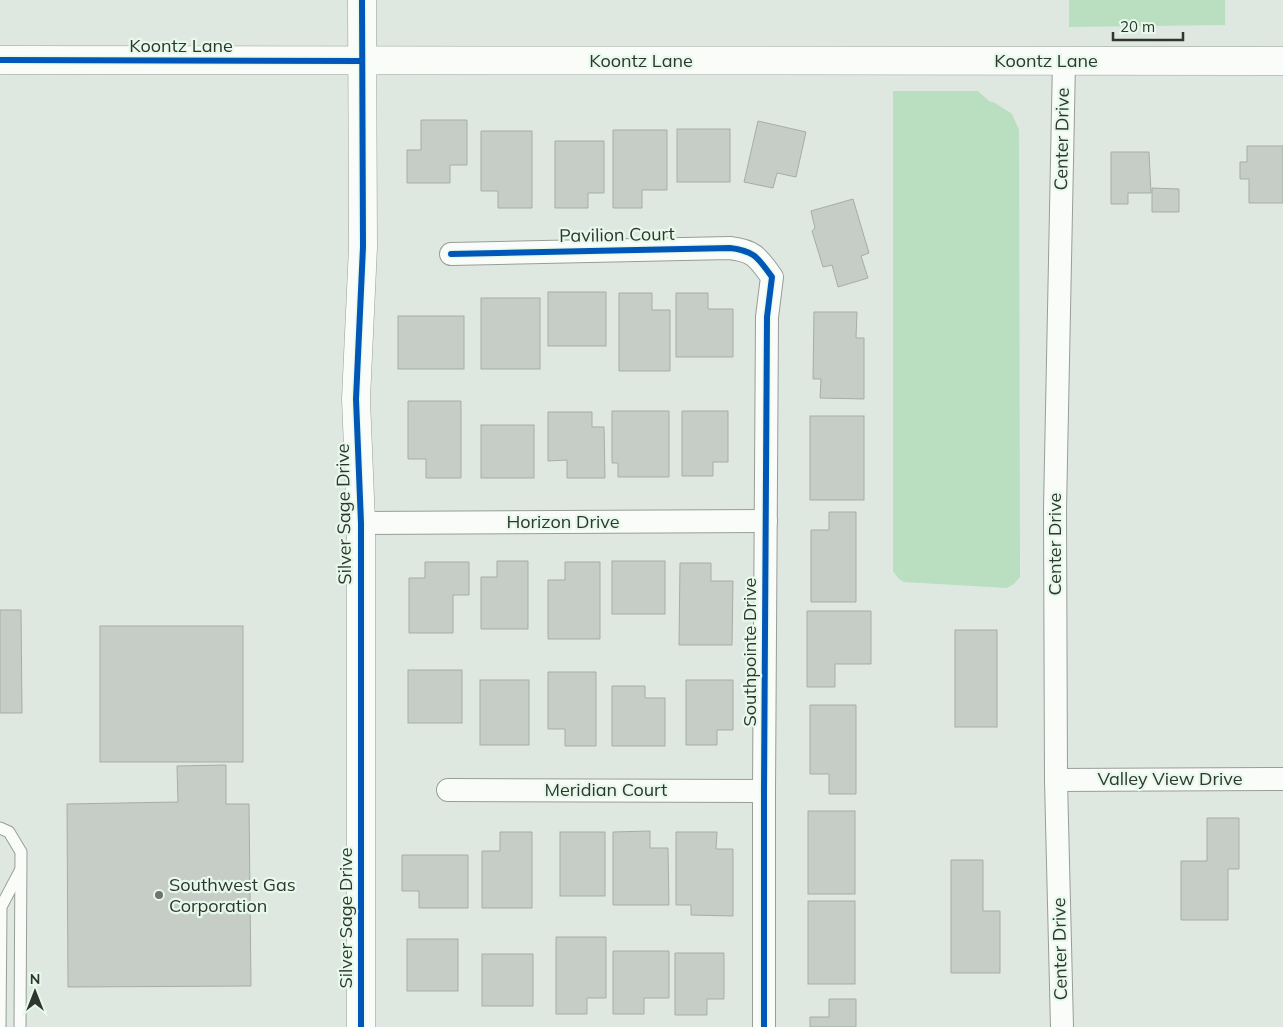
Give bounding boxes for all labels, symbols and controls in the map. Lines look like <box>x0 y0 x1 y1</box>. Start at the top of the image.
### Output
scale bar <box>1113 10 1183 42</box>
text: 20 m <box>1120 17 1155 36</box>
street label: Koontz Lane <box>129 34 233 57</box>
street label: Koontz Lane <box>589 49 693 72</box>
street label: Koontz Lane <box>994 49 1098 72</box>
street label: Center Drive <box>1049 87 1074 191</box>
street label: Pavilion Court <box>559 222 675 247</box>
street label: Silver Sage Drive <box>331 443 356 585</box>
street label: Center Drive <box>1043 493 1066 595</box>
street label: Horizon Drive <box>506 510 620 533</box>
street label: Southpointe Drive <box>738 578 761 726</box>
street label: Valley View Drive <box>1097 767 1243 790</box>
street label: Meridian Court <box>545 778 667 801</box>
street label: Silver Sage Drive <box>334 847 357 989</box>
place label: Southwest Gas Corporation <box>169 873 296 917</box>
marker: Southwest Gas Corporation <box>153 889 165 901</box>
street label: Center Drive <box>1047 897 1072 1001</box>
north arrow <box>10 967 60 1017</box>
text: N <box>30 970 40 988</box>

